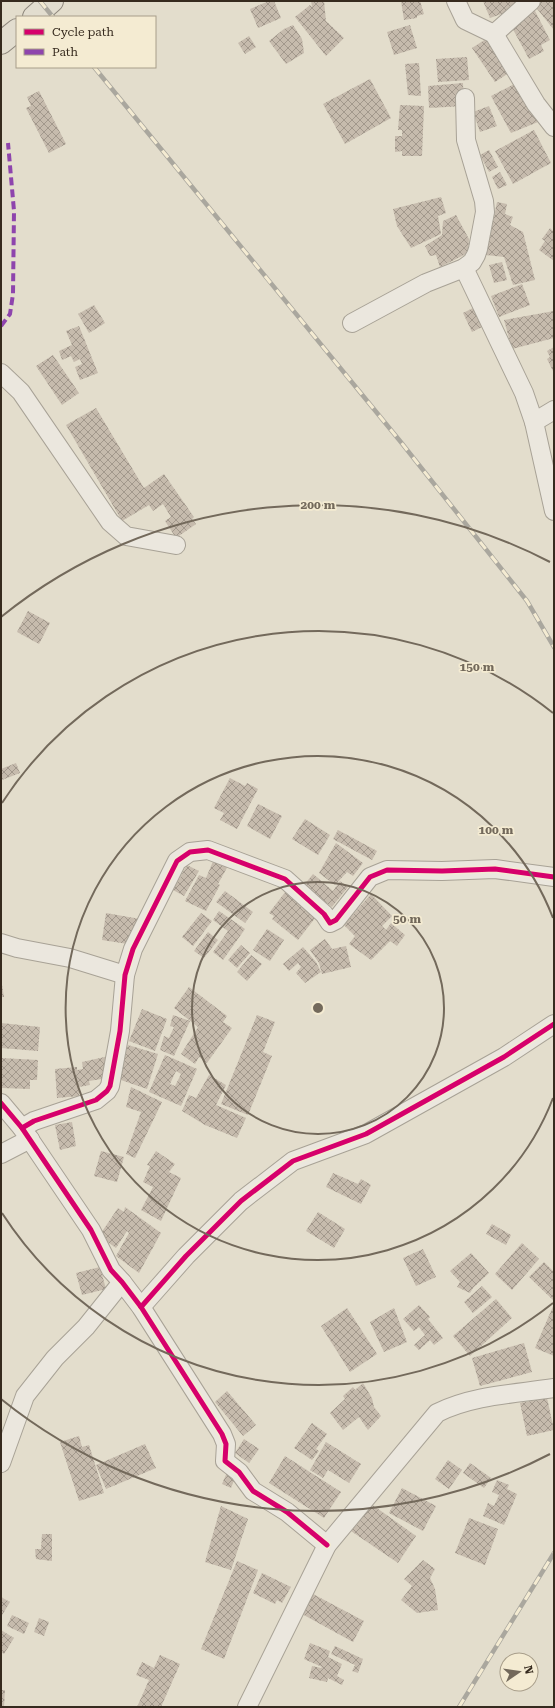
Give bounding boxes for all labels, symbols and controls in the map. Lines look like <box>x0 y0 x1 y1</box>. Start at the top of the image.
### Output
legend <box>16 16 156 68</box>
text: Cycle path <box>52 25 114 39</box>
text: Path <box>52 45 78 59</box>
text: 200 m <box>301 498 336 512</box>
text: 150 m <box>460 660 495 674</box>
text: 100 m <box>479 823 514 837</box>
text: 50 m <box>393 912 421 926</box>
centre of rings <box>311 1001 325 1015</box>
north arrow <box>499 1652 539 1692</box>
text: N <box>521 1664 536 1676</box>

